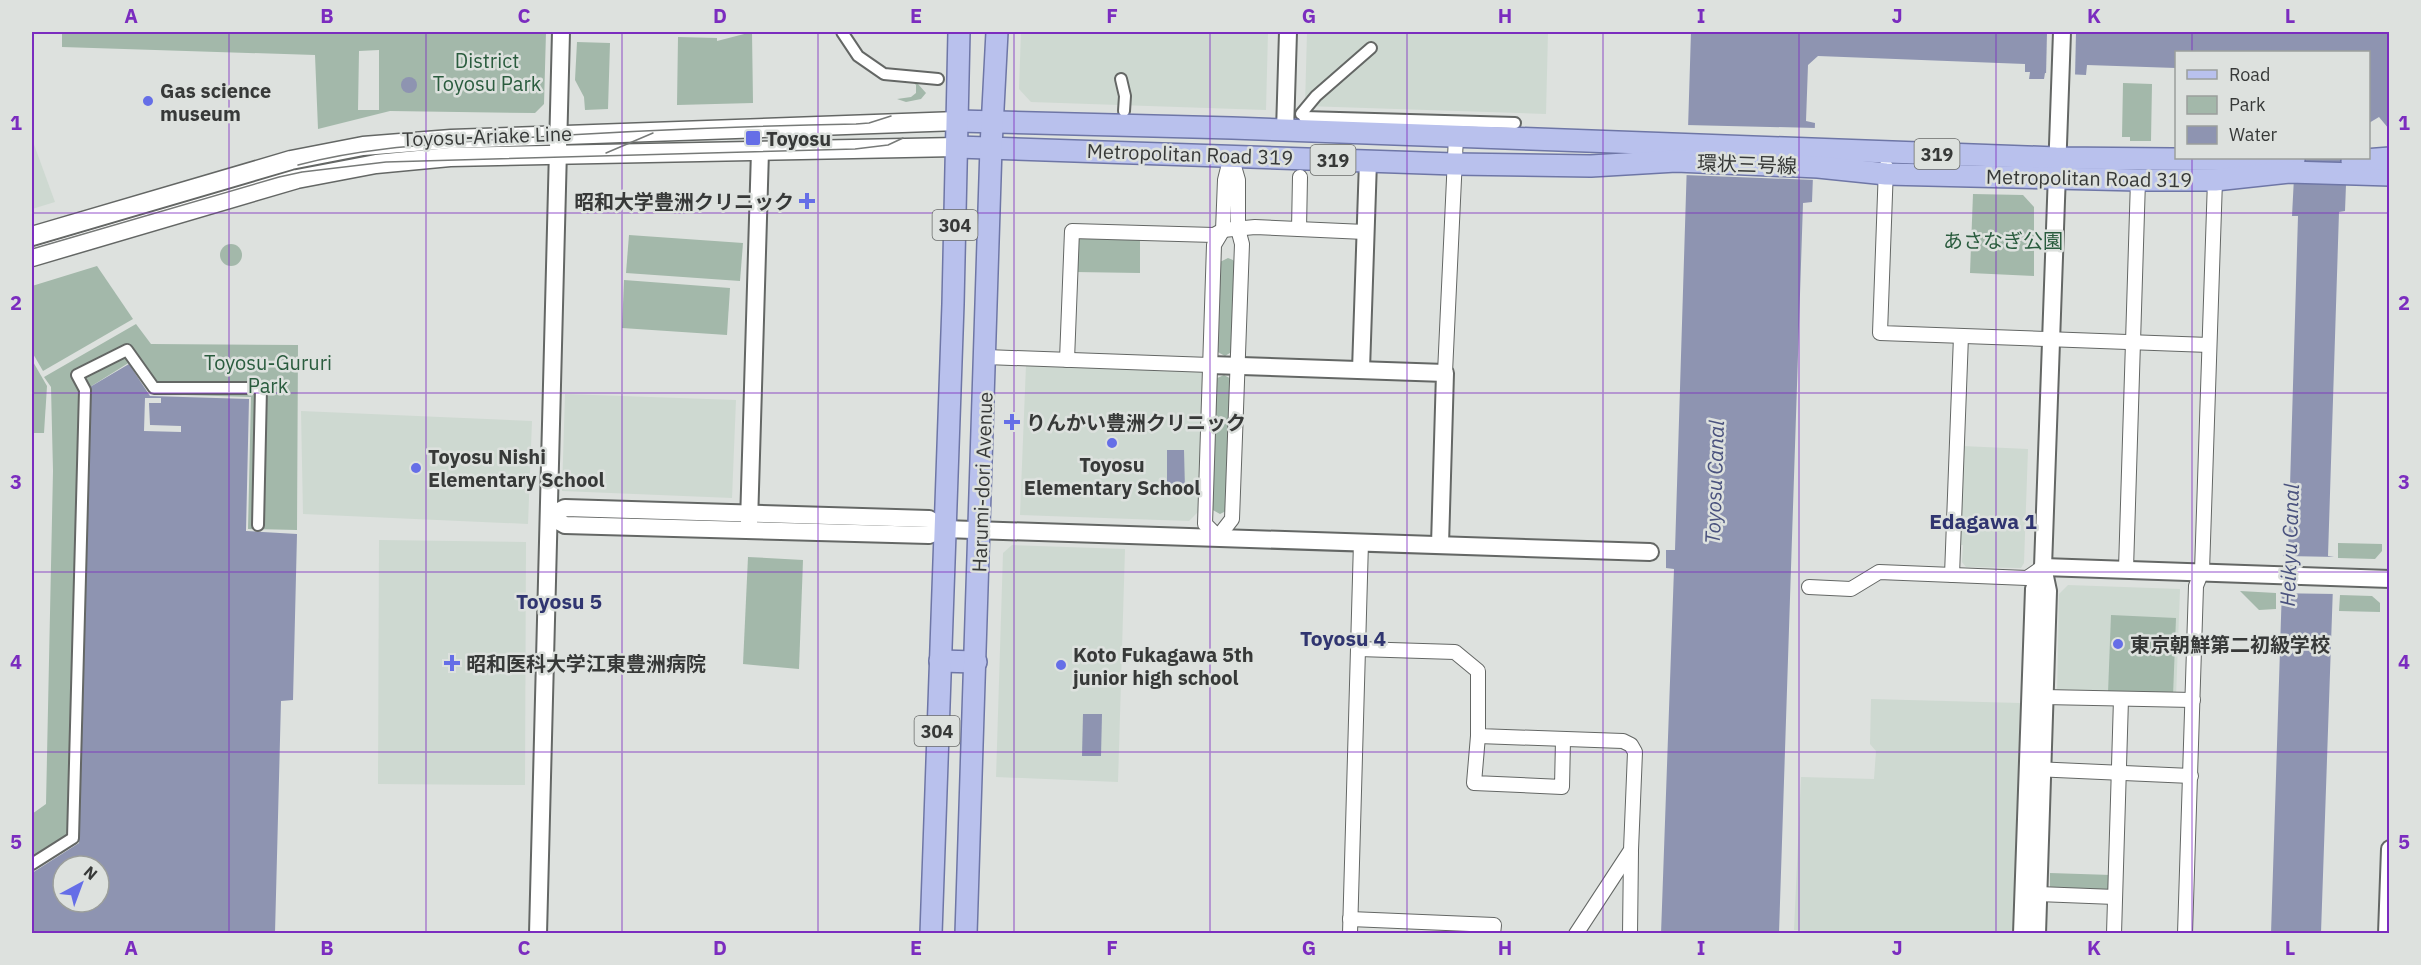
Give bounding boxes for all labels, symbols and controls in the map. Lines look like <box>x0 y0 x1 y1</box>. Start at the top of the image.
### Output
text: A <box>124 2 138 29</box>
text: B <box>320 2 334 29</box>
text: C <box>517 2 531 29</box>
text: D <box>713 2 727 29</box>
text: E <box>910 2 922 29</box>
text: F <box>1106 2 1118 29</box>
text: G <box>1302 2 1316 29</box>
text: H <box>1498 2 1512 29</box>
text: I <box>1697 2 1705 29</box>
text: J <box>1891 2 1903 29</box>
text: K <box>2087 2 2101 29</box>
text: L <box>2285 2 2295 29</box>
park label: District Toyosu Park <box>433 47 542 97</box>
legend <box>2175 51 2370 159</box>
text: Road <box>2229 63 2270 86</box>
place label: Gas science museum <box>160 77 271 127</box>
text: Park <box>2229 93 2266 116</box>
marker: Gas science museum <box>141 94 155 108</box>
text: 1 <box>10 109 22 136</box>
text: 1 <box>2398 109 2410 136</box>
street label: Toyosu-Ariake Line <box>402 120 572 152</box>
text: Water <box>2229 123 2278 146</box>
place label: Toyosu <box>766 125 831 152</box>
marker: Toyosu <box>744 129 762 147</box>
street label: Metropolitan Road 319 <box>1086 137 1294 171</box>
road number: 319 <box>1914 139 1960 169</box>
road number: 319 <box>1310 145 1356 175</box>
street label: 環状三号線 <box>1697 149 1797 179</box>
street label: Metropolitan Road 319 <box>1986 163 2192 193</box>
place label: 昭和大学豊洲クリニック <box>574 188 794 215</box>
marker: 昭和大学豊洲クリニック <box>798 192 816 210</box>
road number: 304 <box>932 210 978 240</box>
park label: あさなぎ公園 <box>1943 227 2063 254</box>
text: 2 <box>10 289 22 316</box>
text: 2 <box>2398 289 2410 316</box>
park label: Toyosu-Gururi Park <box>204 349 332 399</box>
street label: Harumi-dori Avenue <box>965 391 999 573</box>
place label: りんかい豊洲クリニック <box>1026 409 1246 436</box>
marker: りんかい豊洲クリニック <box>1003 413 1021 431</box>
water label: Toyosu Canal <box>1698 419 1730 544</box>
marker: Toyosu Elementary School <box>1105 436 1119 450</box>
place label: Toyosu Nishi Elementary School <box>428 443 605 493</box>
place label: Toyosu Elementary School <box>1024 451 1200 501</box>
marker: Toyosu Nishi Elementary School <box>409 461 423 475</box>
text: 3 <box>10 468 22 495</box>
text: 3 <box>2398 468 2410 495</box>
water label: Heikyu Canal <box>2273 483 2305 607</box>
district label: Edagawa 1 <box>1929 507 2037 535</box>
district label: Toyosu 5 <box>516 587 602 615</box>
district label: Toyosu 4 <box>1300 624 1386 652</box>
place label: 東京朝鮮第二初級学校 <box>2130 631 2330 658</box>
marker: 東京朝鮮第二初級学校 <box>2111 637 2125 651</box>
place label: Koto Fukagawa 5th junior high school <box>1072 641 1254 691</box>
text: 4 <box>10 648 22 675</box>
text: 4 <box>2398 648 2410 675</box>
place label: 昭和医科大学江東豊洲病院 <box>466 650 706 677</box>
marker: 昭和医科大学江東豊洲病院 <box>443 654 461 672</box>
marker: Koto Fukagawa 5th junior high school <box>1054 658 1068 672</box>
road number: 304 <box>914 716 960 746</box>
text: 5 <box>10 828 22 855</box>
text: 5 <box>2398 828 2410 855</box>
north arrow <box>51 854 111 914</box>
text: N <box>80 861 102 884</box>
text: A <box>124 934 138 961</box>
text: B <box>320 934 334 961</box>
text: C <box>517 934 531 961</box>
text: D <box>713 934 727 961</box>
text: E <box>910 934 922 961</box>
text: F <box>1106 934 1118 961</box>
text: G <box>1302 934 1316 961</box>
text: H <box>1498 934 1512 961</box>
text: I <box>1697 934 1705 961</box>
text: J <box>1891 934 1903 961</box>
text: K <box>2087 934 2101 961</box>
text: L <box>2285 934 2295 961</box>

